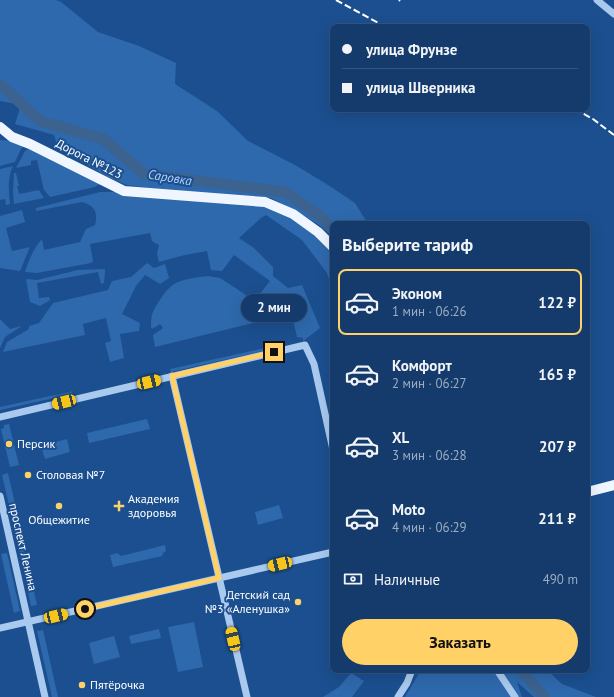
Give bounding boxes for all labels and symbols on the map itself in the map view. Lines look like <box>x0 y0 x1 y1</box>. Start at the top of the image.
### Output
street label: Дорога №123 <box>53 135 125 182</box>
water label: Саровка <box>147 166 194 189</box>
callout: 2 мин <box>241 294 307 322</box>
route end <box>265 343 283 361</box>
car <box>136 373 162 391</box>
car <box>51 393 77 411</box>
place label: Персик <box>17 436 55 451</box>
marker: Персик <box>4 439 14 449</box>
place label: Столовая №7 <box>36 467 105 482</box>
marker: Столовая №7 <box>23 470 33 480</box>
place label: Академия здоровья <box>128 491 179 520</box>
marker: Академия здоровья <box>113 500 125 512</box>
marker: Общежитие <box>54 501 64 511</box>
street label: проспект Ленина <box>6 502 41 592</box>
place label: Общежитие <box>28 512 90 527</box>
car <box>267 555 293 573</box>
place label: Детский сад №3 «Аленушка» <box>205 587 291 616</box>
marker: Детский сад №3 «Аленушка» <box>293 597 303 607</box>
route start <box>76 600 94 618</box>
car <box>43 607 69 625</box>
car <box>224 626 242 652</box>
place label: Пятёрочка <box>90 677 145 692</box>
marker: Пятёрочка <box>77 680 87 690</box>

